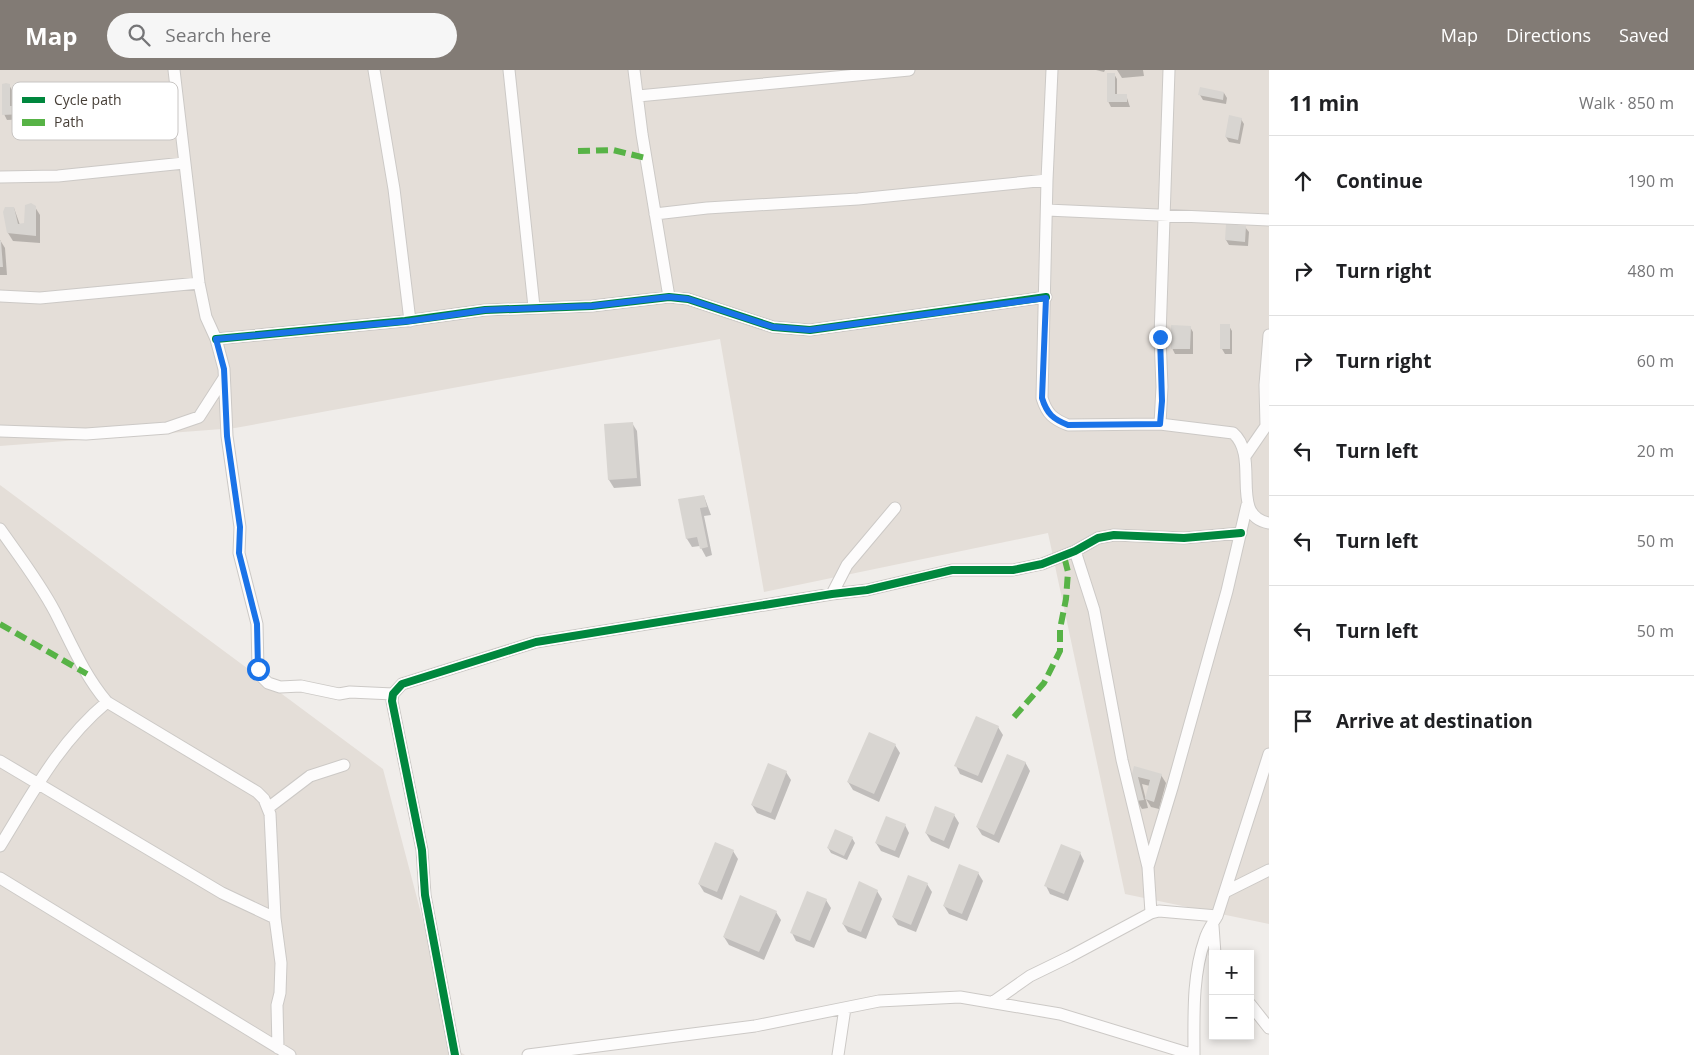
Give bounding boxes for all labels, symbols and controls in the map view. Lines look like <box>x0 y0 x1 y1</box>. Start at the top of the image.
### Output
search box <box>107 13 457 58</box>
text: Map <box>25 19 77 52</box>
icon: search <box>125 21 153 49</box>
text: Search here <box>165 22 271 48</box>
text: Map <box>1441 23 1478 47</box>
text: Directions <box>1506 23 1591 47</box>
text: Saved <box>1619 23 1669 47</box>
legend <box>12 82 178 140</box>
text: 11 min <box>1289 89 1359 117</box>
text: Cycle path <box>54 90 122 109</box>
text: Walk · 850 m <box>1579 92 1674 114</box>
text: Path <box>54 112 84 131</box>
icon: ahead <box>1289 167 1317 195</box>
text: Continue <box>1336 168 1423 194</box>
text: 190 m <box>1628 170 1674 192</box>
icon: right <box>1289 257 1317 285</box>
text: Turn right <box>1336 258 1431 284</box>
text: 480 m <box>1628 260 1674 282</box>
route end <box>1149 326 1172 349</box>
icon: right <box>1289 347 1317 375</box>
text: Turn right <box>1336 348 1431 374</box>
text: 60 m <box>1637 350 1674 372</box>
icon: left <box>1289 437 1317 465</box>
text: Turn left <box>1336 438 1418 464</box>
text: 20 m <box>1637 440 1674 462</box>
icon: left <box>1289 527 1317 555</box>
text: Turn left <box>1336 528 1418 554</box>
text: 50 m <box>1637 530 1674 552</box>
icon: left <box>1289 617 1317 645</box>
text: Turn left <box>1336 618 1418 644</box>
text: 50 m <box>1637 620 1674 642</box>
route start <box>247 658 270 681</box>
icon: arrive <box>1289 707 1317 735</box>
text: Arrive at destination <box>1336 708 1533 734</box>
map controls <box>1209 950 1254 1040</box>
button: + <box>1209 950 1254 995</box>
button: − <box>1209 995 1254 1040</box>

